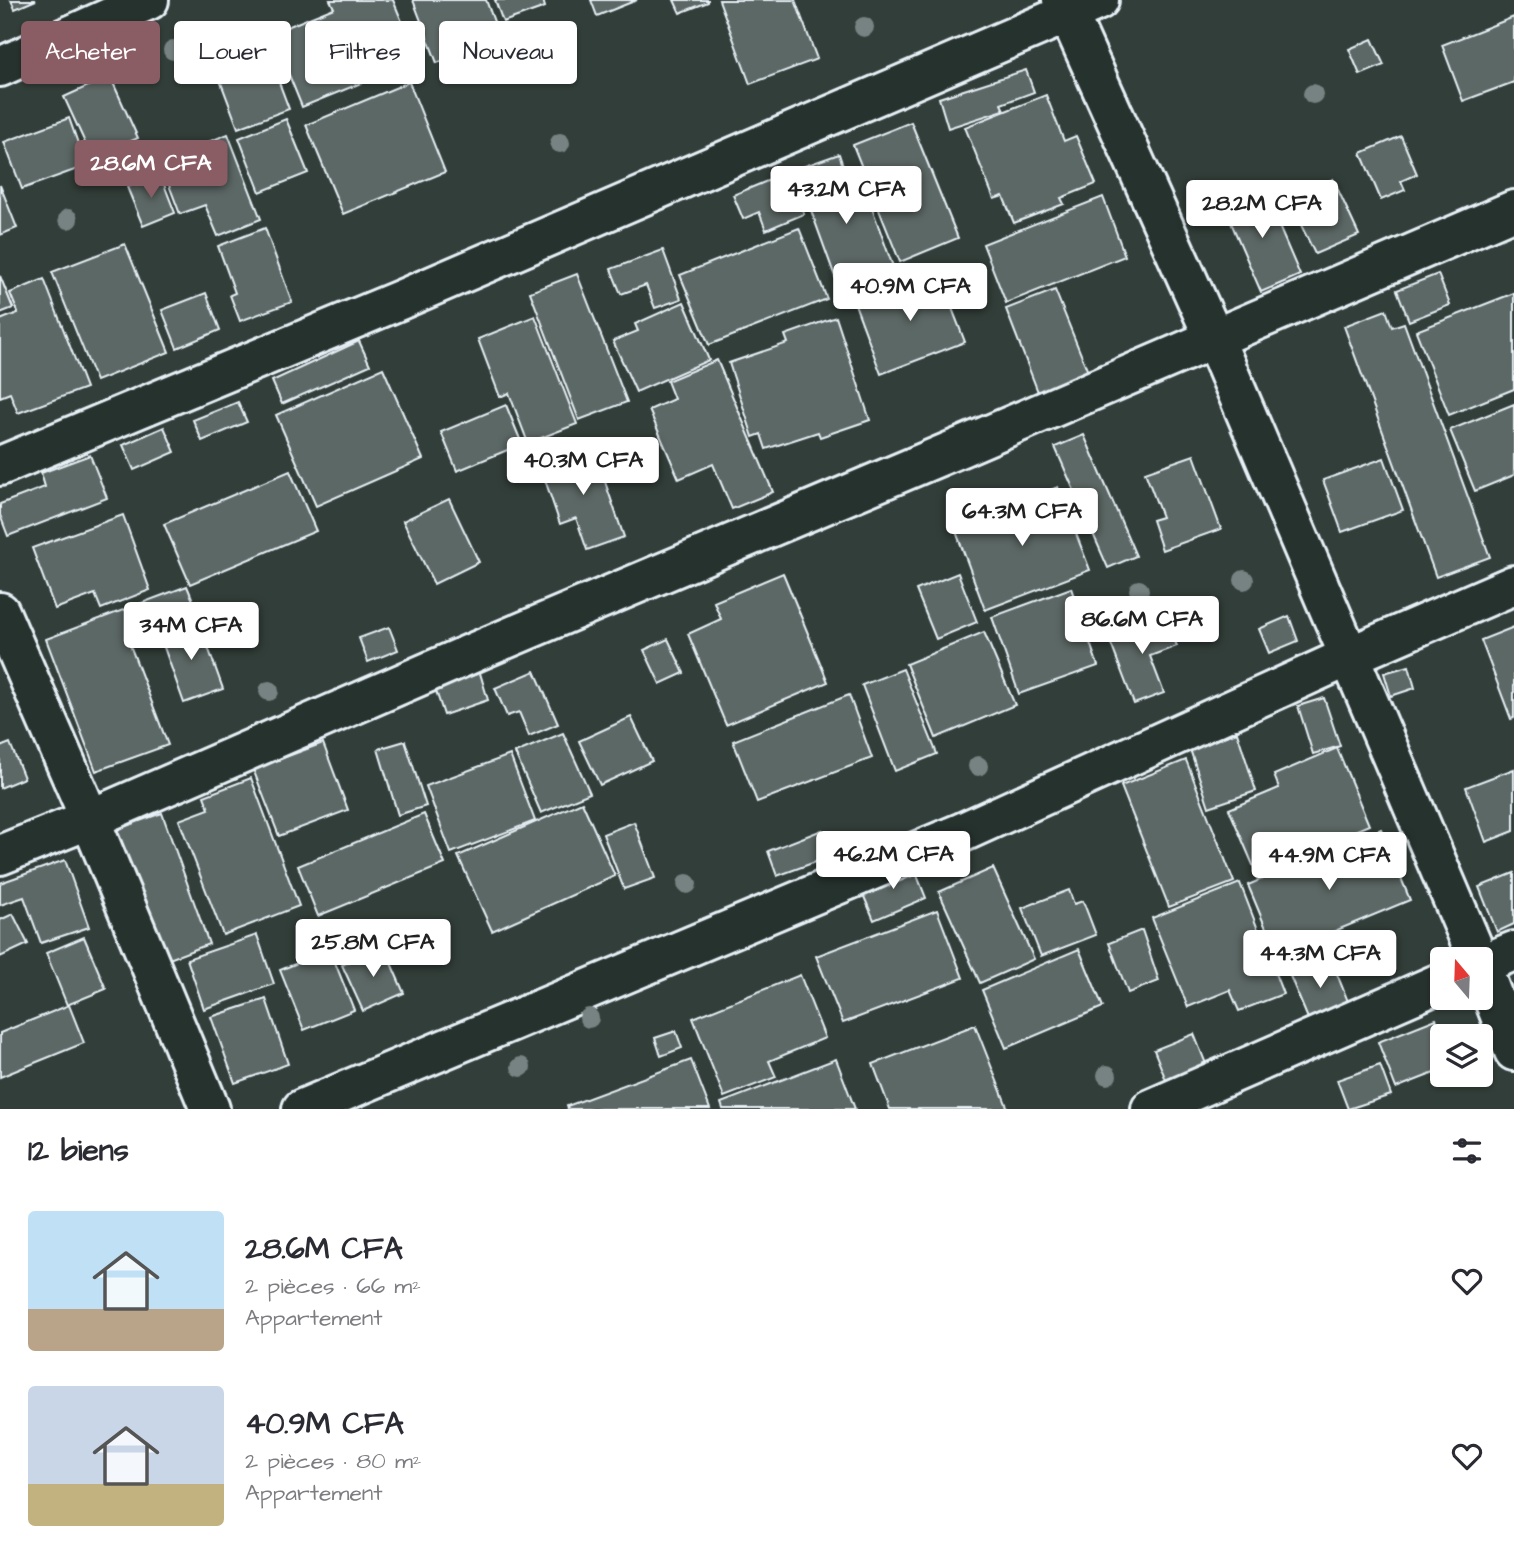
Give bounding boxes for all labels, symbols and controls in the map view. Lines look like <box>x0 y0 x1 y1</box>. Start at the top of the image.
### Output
chip: Acheter <box>21 21 160 84</box>
chip: Louer <box>174 21 291 84</box>
chip: Filtres <box>305 21 425 84</box>
chip: Nouveau <box>439 21 577 84</box>
pin: 28.6M CFA <box>71 140 231 200</box>
text: 28.6M CFA <box>91 147 211 179</box>
pin: 43.2M CFA <box>766 166 926 226</box>
text: 43.2M CFA <box>787 173 905 205</box>
pin: 28.2M CFA <box>1182 180 1342 240</box>
text: 28.2M CFA <box>1202 187 1322 219</box>
pin: 40.9M CFA <box>830 264 990 323</box>
text: 40.9M CFA <box>849 270 971 302</box>
pin: 40.3M CFA <box>503 438 663 497</box>
text: 40.3M CFA <box>523 444 643 476</box>
pin: 64.3M CFA <box>942 489 1102 548</box>
text: 64.3M CFA <box>962 495 1082 527</box>
pin: 86.6M CFA <box>1062 596 1222 656</box>
pin: 34M CFA <box>126 602 256 662</box>
text: 86.6M CFA <box>1081 603 1203 635</box>
text: 34M CFA <box>140 609 242 641</box>
pin: 46.2M CFA <box>813 832 973 891</box>
pin: 44.9M CFA <box>1249 832 1409 892</box>
text: 46.2M CFA <box>832 838 954 870</box>
text: 44.9M CFA <box>1268 839 1390 871</box>
pin: 25.8M CFA <box>293 920 453 979</box>
text: 25.8M CFA <box>312 926 434 958</box>
pin: 44.3M CFA <box>1240 930 1400 990</box>
text: 44.3M CFA <box>1259 937 1381 969</box>
north arrow <box>1430 947 1493 1010</box>
map controls <box>1430 947 1493 1087</box>
button: layers <box>1430 1024 1493 1087</box>
text: 12 biens <box>28 1130 129 1172</box>
icon: filters <box>1448 1132 1486 1170</box>
text: 28.6M CFA <box>245 1228 403 1270</box>
icon: home <box>84 1239 168 1323</box>
icon: heart <box>1448 1262 1486 1300</box>
text: 2 pièces · 66 m² <box>245 1270 421 1302</box>
text: Appartement <box>245 1302 383 1334</box>
text: 40.9M CFA <box>245 1403 404 1445</box>
icon: home <box>84 1414 168 1498</box>
icon: heart <box>1448 1437 1486 1475</box>
text: 2 pièces · 80 m² <box>245 1445 421 1477</box>
text: Appartement <box>245 1477 383 1509</box>

